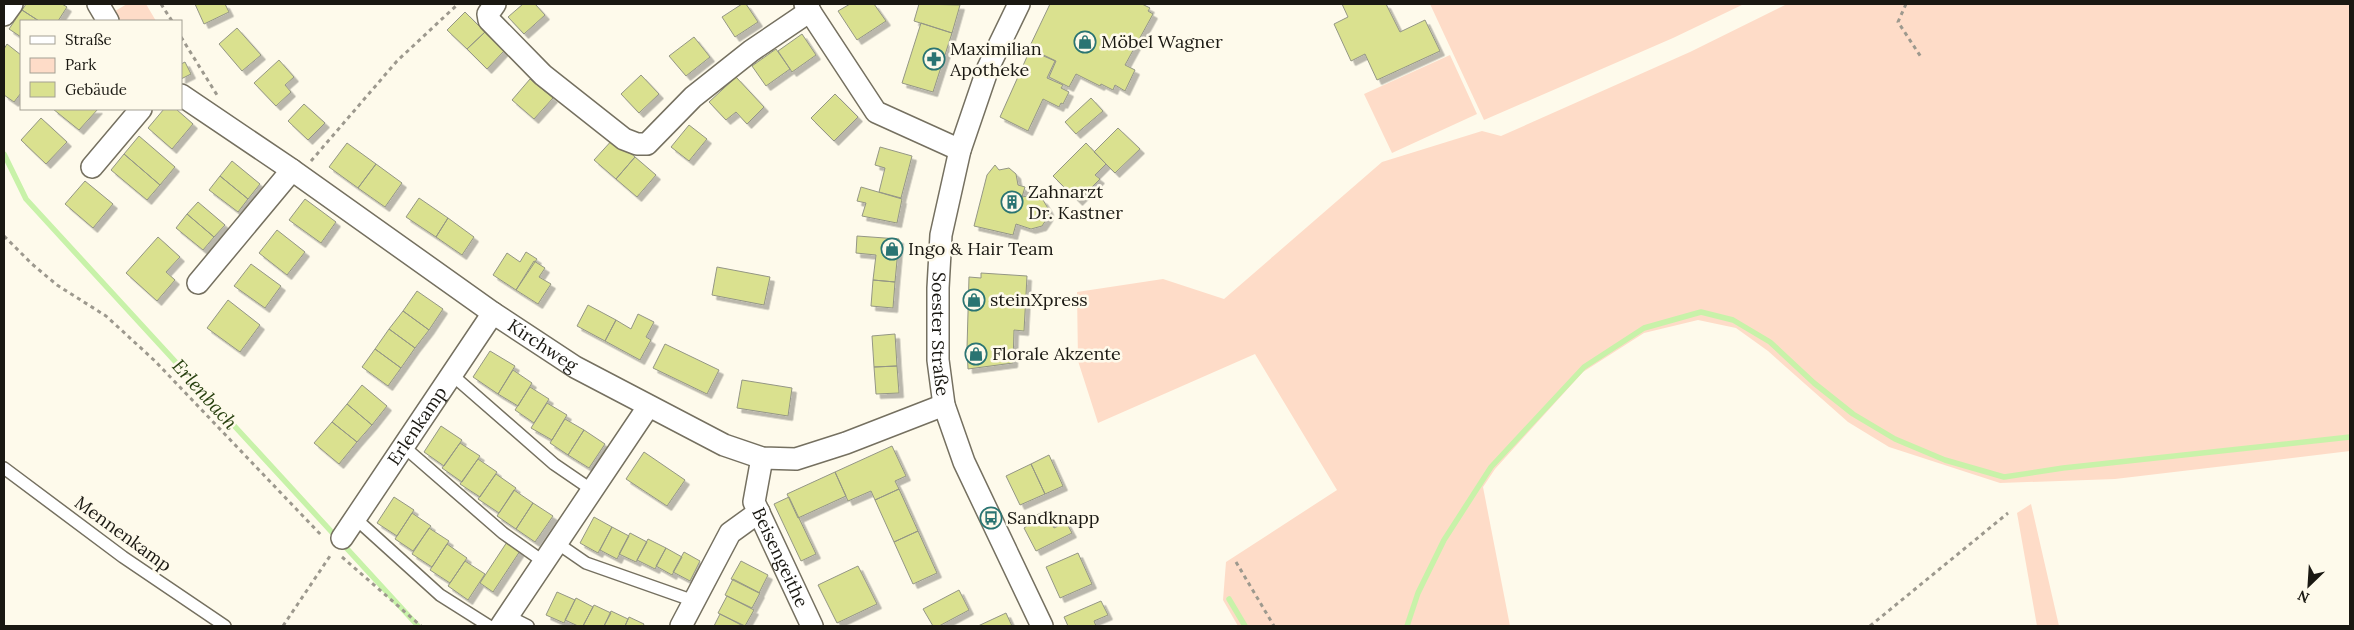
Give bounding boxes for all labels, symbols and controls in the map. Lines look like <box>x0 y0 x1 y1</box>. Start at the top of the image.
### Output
legend <box>20 20 182 110</box>
text: Straße <box>65 30 112 49</box>
shop icon: Möbel Wagner <box>1073 30 1097 54</box>
place label: Möbel Wagner <box>1101 30 1223 53</box>
place label: Maximilian Apotheke <box>949 37 1042 81</box>
pharmacy icon: Maximilian Apotheke <box>922 47 946 71</box>
text: Park <box>65 55 96 74</box>
text: Gebäude <box>65 80 127 99</box>
place label: Zahnarzt Dr. Kastner <box>1028 180 1123 224</box>
building icon: Zahnarzt Dr. Kastner <box>1000 190 1024 214</box>
shop icon: Ingo & Hair Team <box>880 237 904 261</box>
place label: Ingo & Hair Team <box>908 237 1054 260</box>
street label: Soester Straße <box>927 271 955 398</box>
shop icon: steinXpress <box>962 288 986 312</box>
place label: steinXpress <box>990 288 1088 311</box>
street label: Kirchweg <box>503 314 583 377</box>
shop icon: Florale Akzente <box>964 342 988 366</box>
place label: Florale Akzente <box>992 342 1121 365</box>
water label: Erlenbach <box>167 354 243 434</box>
street label: Erlenkamp <box>382 382 452 470</box>
street label: Mennenkamp <box>70 491 176 577</box>
street label: Beisengeithe <box>747 504 814 611</box>
bus stop icon: Sandknapp <box>979 506 1003 530</box>
place label: Sandknapp <box>1007 506 1100 529</box>
north arrow <box>2284 560 2334 610</box>
text: N <box>2295 586 2312 607</box>

